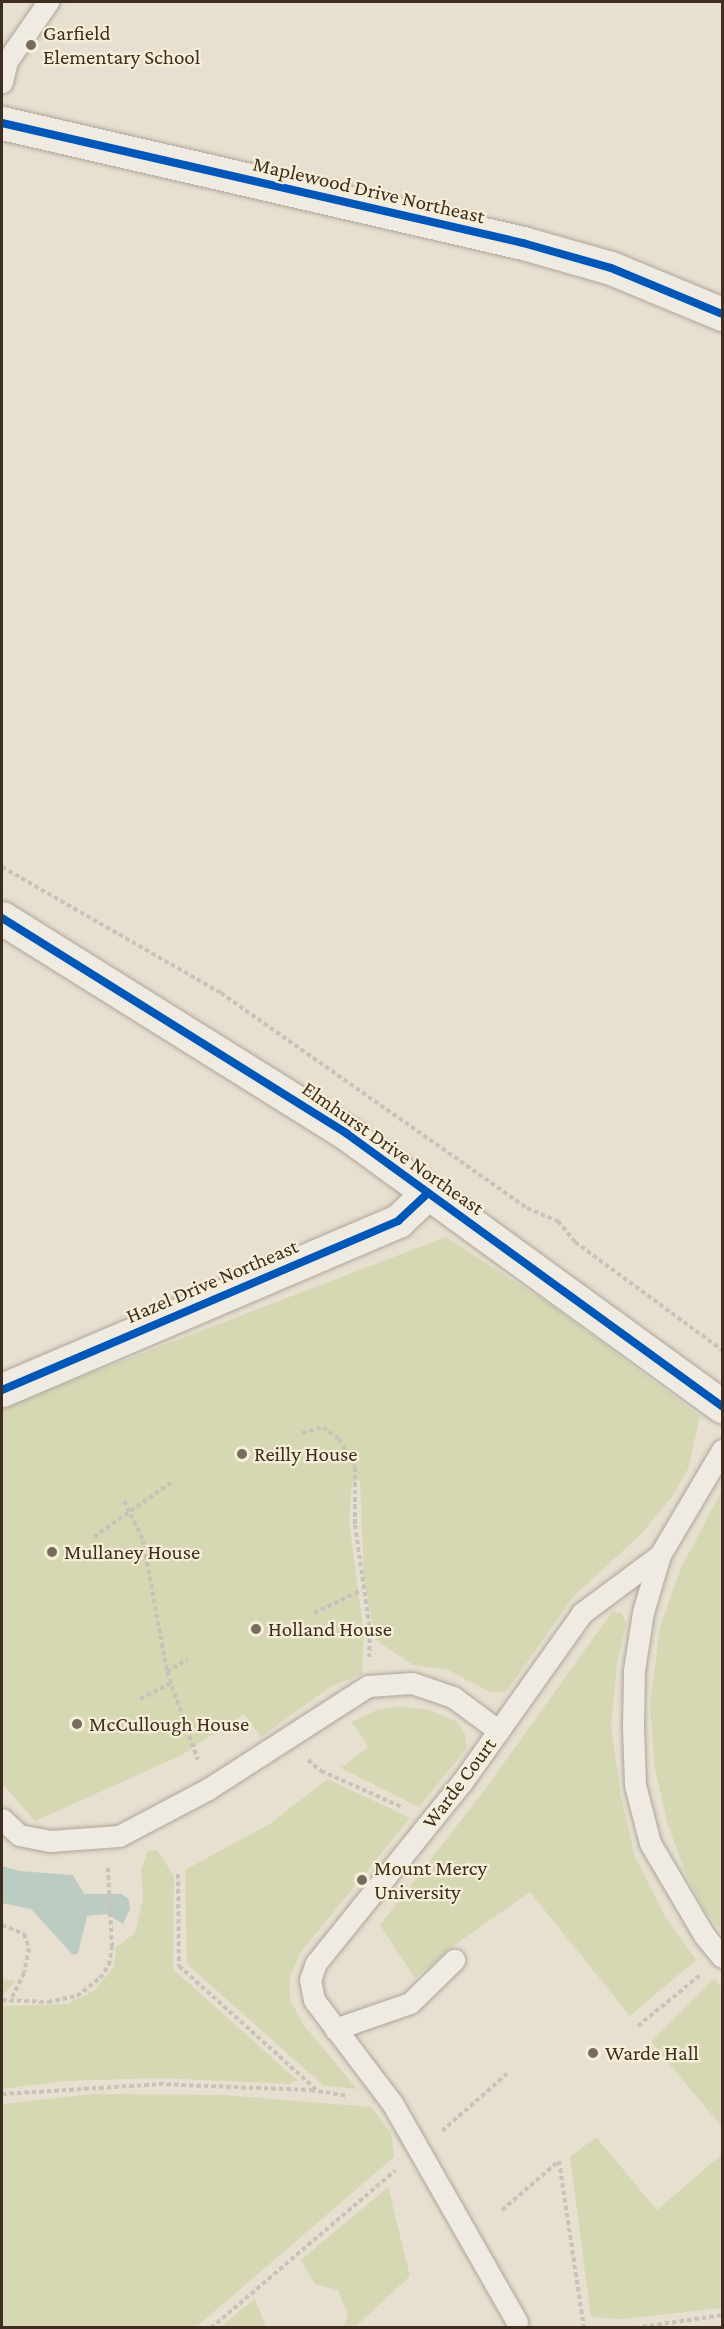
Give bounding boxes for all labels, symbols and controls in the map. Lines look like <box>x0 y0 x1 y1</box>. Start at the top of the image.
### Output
place label: Garfield Elementary School <box>43 20 200 70</box>
marker: Garfield Elementary School <box>24 38 38 52</box>
street label: Maplewood Drive Northeast <box>250 151 488 229</box>
street label: Elmhurst Drive Northeast <box>297 1076 489 1220</box>
street label: Hazel Drive Northeast <box>122 1233 302 1329</box>
place label: Reilly House <box>254 1441 358 1467</box>
marker: Reilly House <box>235 1447 249 1461</box>
place label: Mullaney House <box>64 1539 200 1565</box>
marker: Mullaney House <box>45 1545 59 1559</box>
place label: Holland House <box>268 1616 392 1642</box>
marker: Holland House <box>249 1622 263 1636</box>
place label: McCullough House <box>89 1711 249 1737</box>
marker: McCullough House <box>70 1717 84 1731</box>
street label: Warde Court <box>417 1732 501 1834</box>
place label: Mount Mercy University <box>374 1855 487 1905</box>
marker: Mount Mercy University <box>355 1873 369 1887</box>
place label: Warde Hall <box>605 2040 699 2066</box>
marker: Warde Hall <box>586 2046 600 2060</box>

